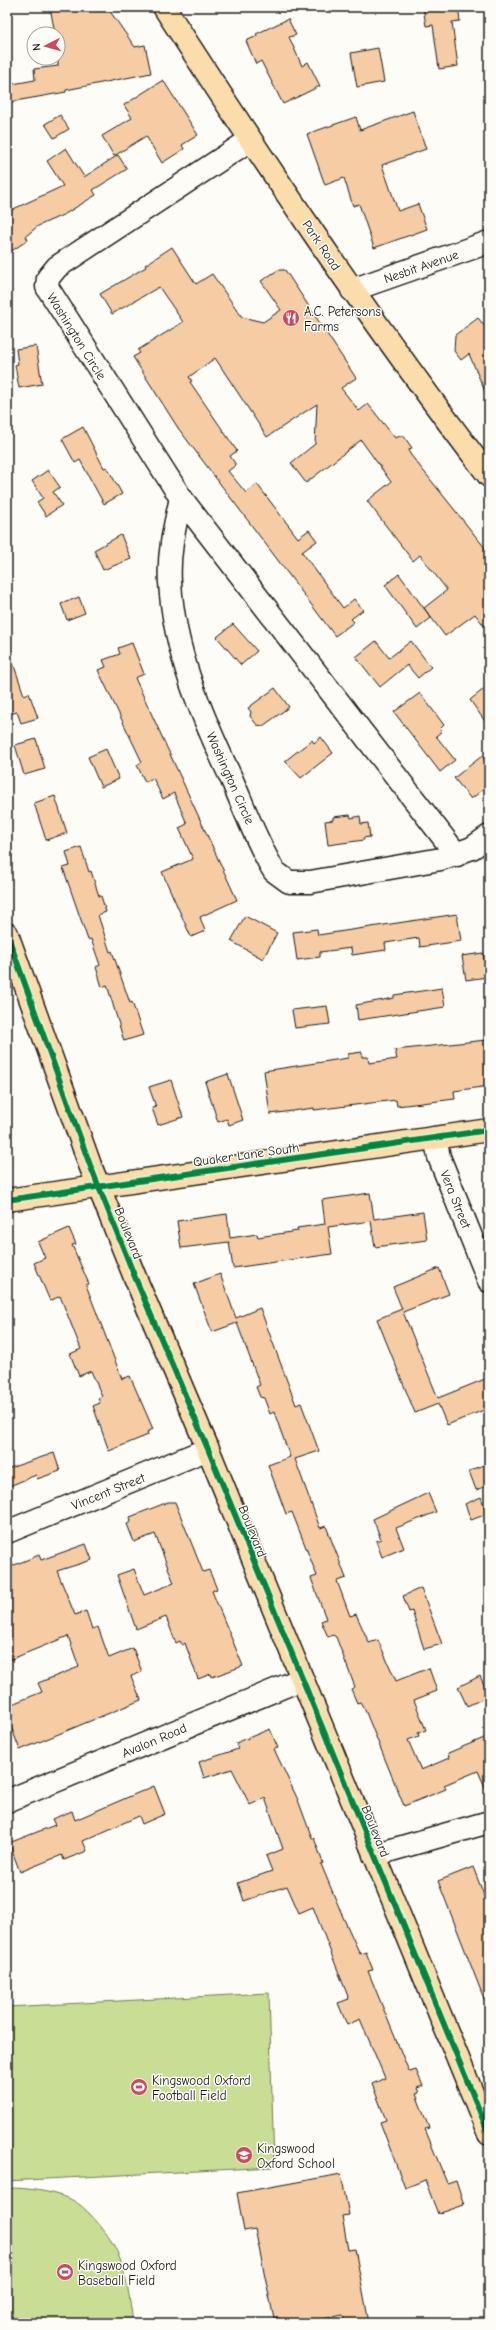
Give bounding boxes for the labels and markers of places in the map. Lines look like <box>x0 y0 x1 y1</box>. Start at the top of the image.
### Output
place label: A.C. Petersons Farms <box>304 304 381 334</box>
restaurant icon: A.C. Petersons Farms <box>281 308 301 328</box>
place label: Kingswood Oxford Football Field <box>152 2073 251 2103</box>
sports icon: Kingswood Oxford Football Field <box>129 2077 149 2097</box>
place label: Kingswood Oxford School <box>257 2141 335 2171</box>
school or university icon: Kingswood Oxford School <box>234 2145 254 2165</box>
place label: Kingswood Oxford Baseball Field <box>78 2258 177 2288</box>
sports icon: Kingswood Oxford Baseball Field <box>55 2262 75 2282</box>

